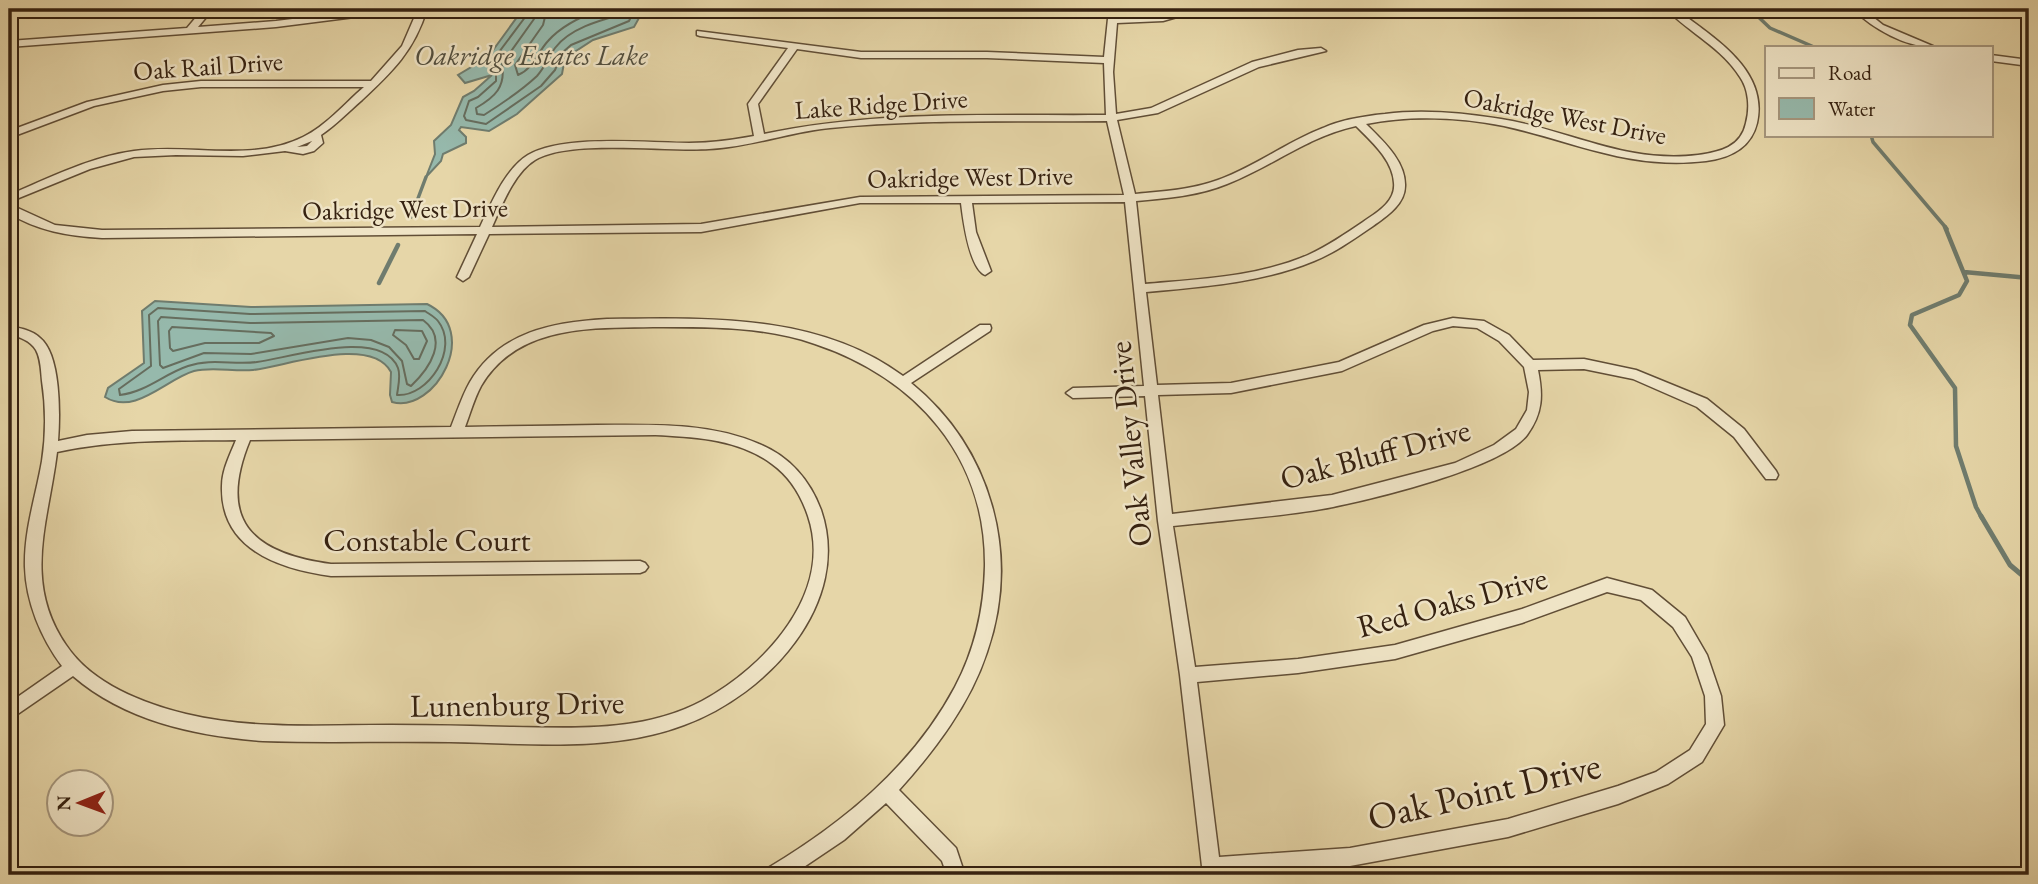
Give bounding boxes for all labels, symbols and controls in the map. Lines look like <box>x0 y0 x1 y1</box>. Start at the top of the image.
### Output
water label: Oakridge Estates Lake <box>414 37 648 73</box>
street label: Oak Rail Drive <box>132 44 284 88</box>
legend <box>1765 46 1993 136</box>
text: Road <box>1828 59 1872 86</box>
street label: Oakridge West Drive <box>1461 80 1669 152</box>
street label: Lake Ridge Drive <box>793 81 969 127</box>
text: Water <box>1828 95 1875 122</box>
street label: Oakridge West Drive <box>867 158 1073 196</box>
street label: Oakridge West Drive <box>302 190 508 228</box>
street label: Oak Valley Drive <box>1098 339 1162 549</box>
street label: Oak Bluff Drive <box>1275 408 1475 500</box>
street label: Constable Court <box>323 519 531 561</box>
street label: Red Oaks Drive <box>1352 556 1552 648</box>
street label: Lunenburg Drive <box>409 681 625 727</box>
street label: Oak Point Drive <box>1363 740 1605 841</box>
north arrow <box>46 768 116 838</box>
text: N <box>51 795 76 811</box>

